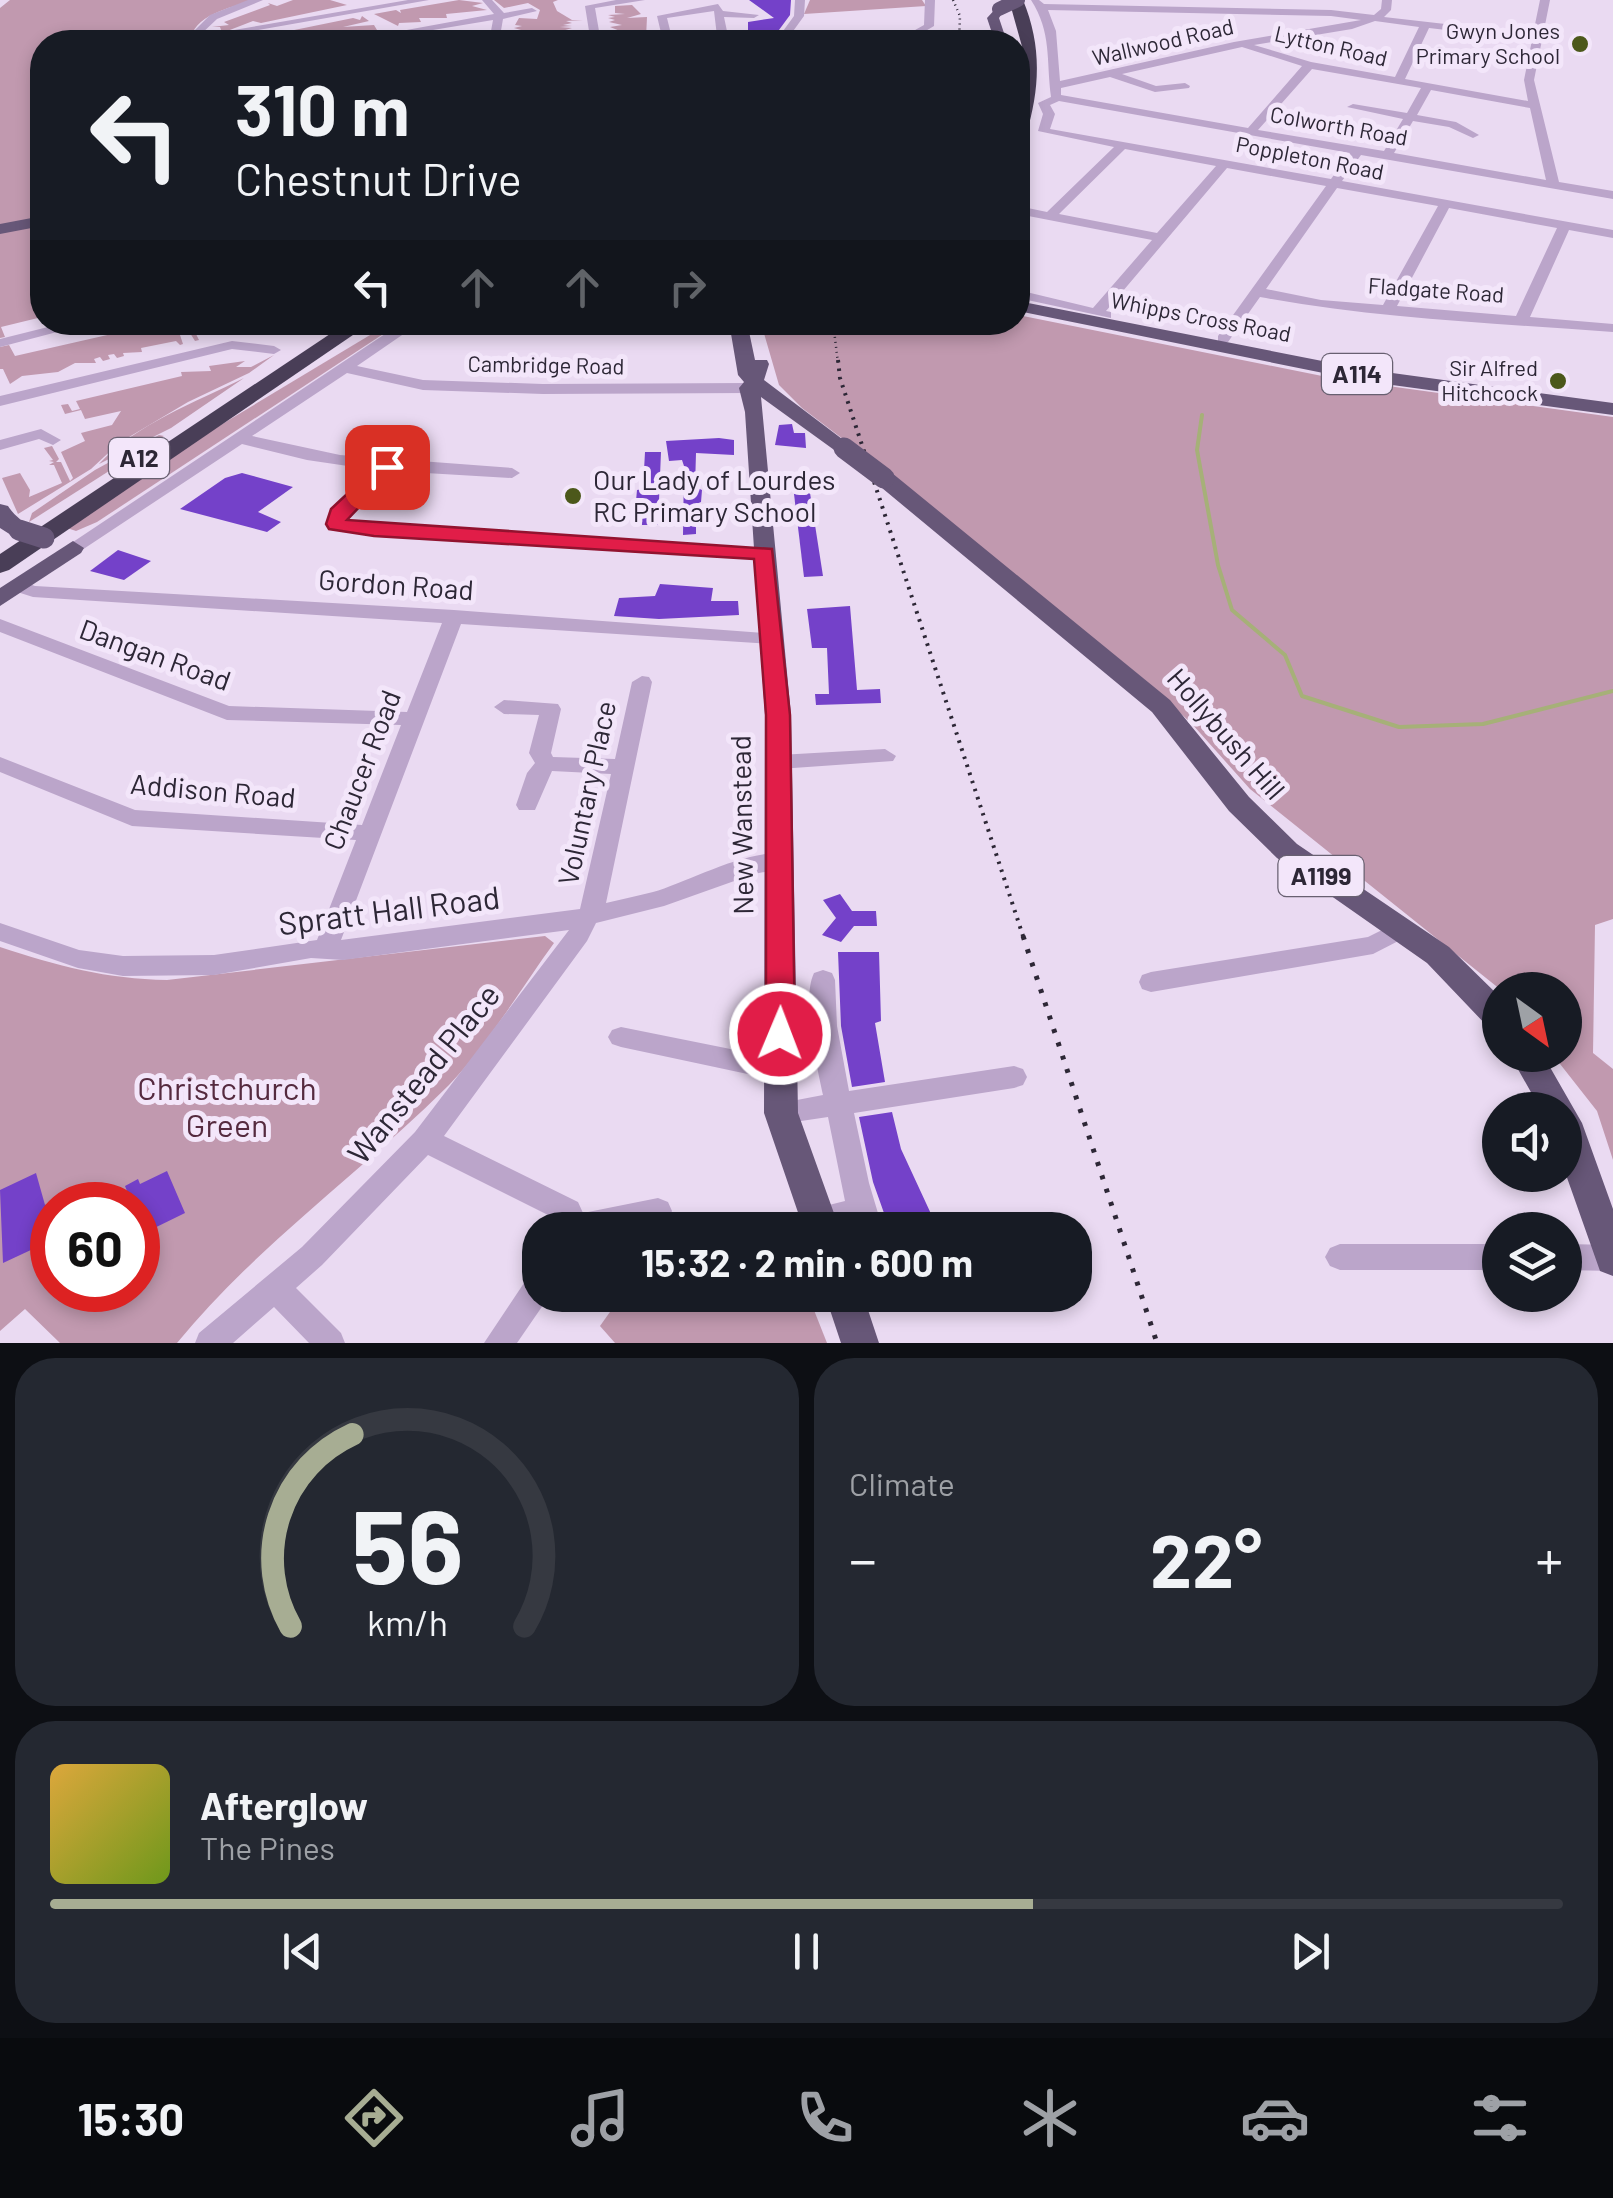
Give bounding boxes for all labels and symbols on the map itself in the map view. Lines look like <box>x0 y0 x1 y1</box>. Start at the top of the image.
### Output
street label: Wallwood Road <box>1090 12 1236 70</box>
place label: Gwyn Jones Primary School <box>1416 17 1560 68</box>
street label: Lytton Road <box>1272 19 1390 71</box>
marker: Gwyn Jones Primary School <box>1569 33 1591 55</box>
street label: Colworth Road <box>1268 100 1410 150</box>
street label: Poppleton Road <box>1234 130 1386 184</box>
street label: Fladgate Road <box>1367 271 1505 307</box>
street label: Whipps Cross Road <box>1109 286 1294 346</box>
street label: Cambridge Road <box>467 350 625 378</box>
road number: A114 <box>1322 354 1392 394</box>
place label: Sir Alfred Hitchcock <box>1441 354 1538 405</box>
marker: Sir Alfred Hitchcock <box>1547 370 1569 392</box>
pin <box>345 425 430 510</box>
road number: A12 <box>109 438 169 478</box>
place label: Our Lady of Lourdes RC Primary School <box>593 462 836 528</box>
marker: Our Lady of Lourdes RC Primary School <box>562 485 584 507</box>
street label: Gordon Road <box>317 562 475 606</box>
street label: Dangan Road <box>75 611 236 697</box>
street label: Hollybush Hill <box>1161 661 1293 806</box>
street label: Chaucer Road <box>315 685 407 854</box>
street label: Voluntary Place <box>550 697 622 888</box>
street label: New Wanstead <box>722 735 760 915</box>
street label: Addison Road <box>129 766 297 814</box>
road number: A1199 <box>1278 856 1364 896</box>
street label: Spratt Hall Road <box>276 877 502 941</box>
north arrow <box>1482 972 1582 1072</box>
street label: Wanstead Place <box>338 975 506 1170</box>
position arrow <box>728 982 832 1086</box>
park label: Christchurch Green <box>137 1068 317 1143</box>
speed limit sign: 60 <box>30 1182 160 1312</box>

